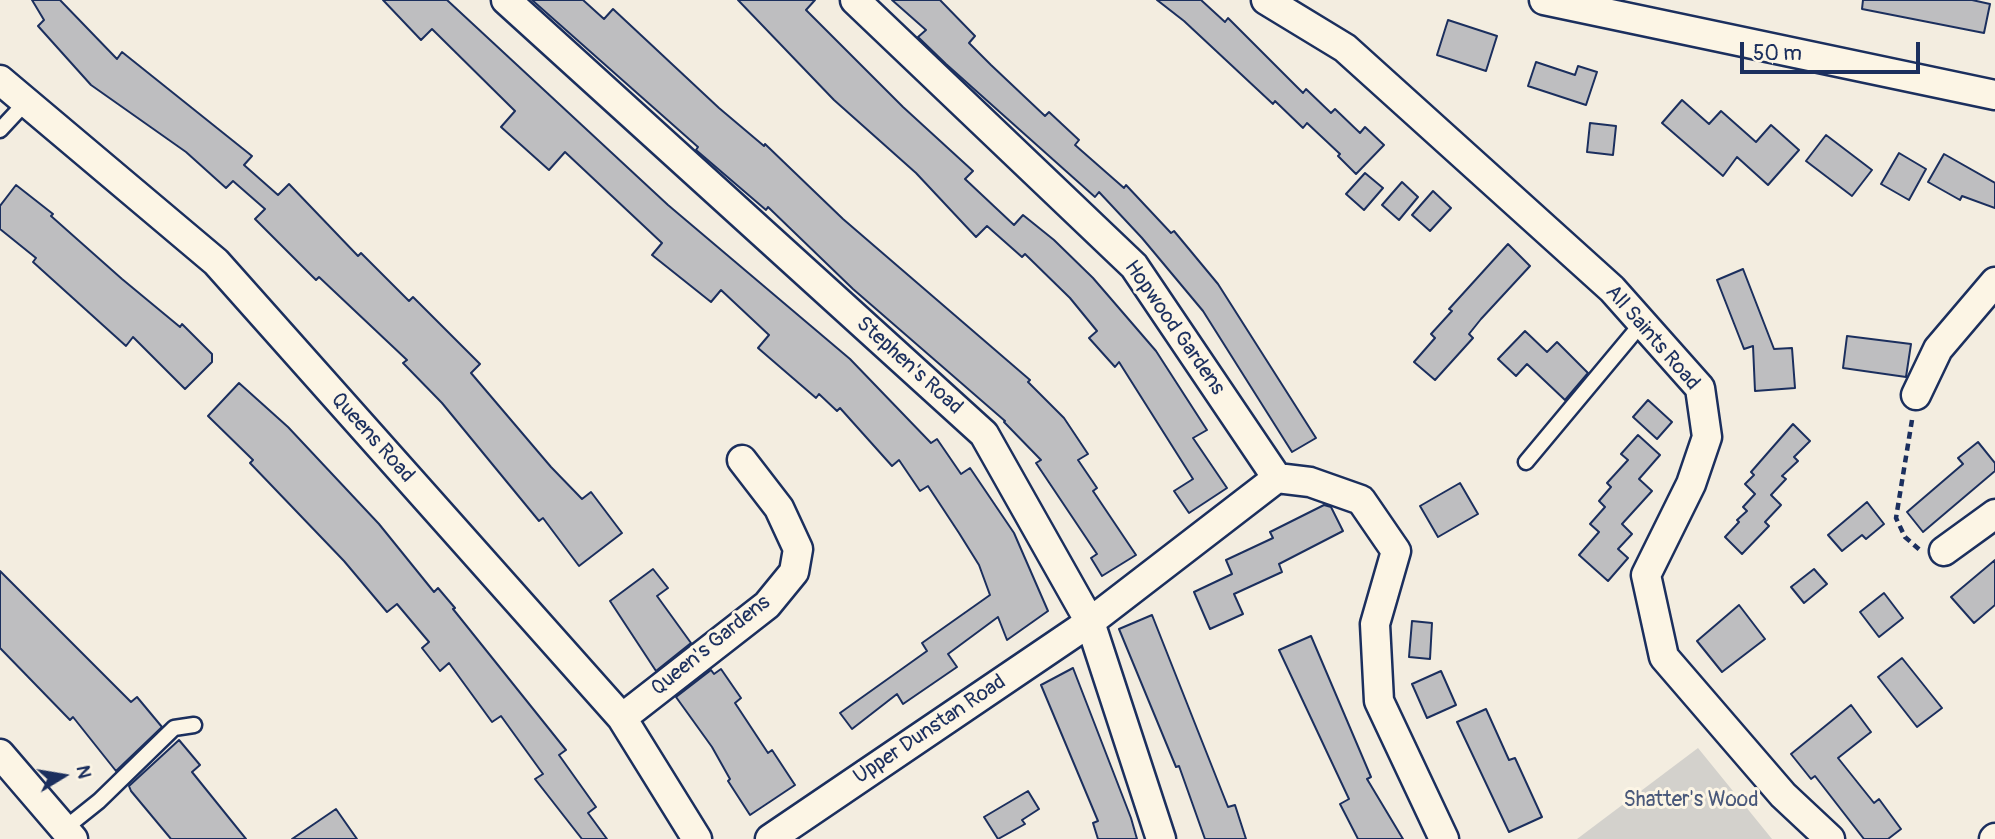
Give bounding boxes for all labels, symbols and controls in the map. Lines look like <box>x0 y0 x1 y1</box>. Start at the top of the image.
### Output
scale bar <box>1743 28 1923 72</box>
text: 50 m <box>1753 40 1802 67</box>
street label: Hopwood Gardens <box>1118 256 1230 400</box>
street label: All Saints Road <box>1599 280 1705 396</box>
street label: Stephen's Road <box>851 312 967 420</box>
street label: Queens Road <box>325 388 419 488</box>
street label: Queen's Gardens <box>646 590 776 702</box>
street label: Upper Dunstan Road <box>849 670 1011 790</box>
north arrow <box>28 741 98 811</box>
text: N <box>71 763 97 781</box>
park label: Shatter's Wood <box>1624 788 1758 814</box>

